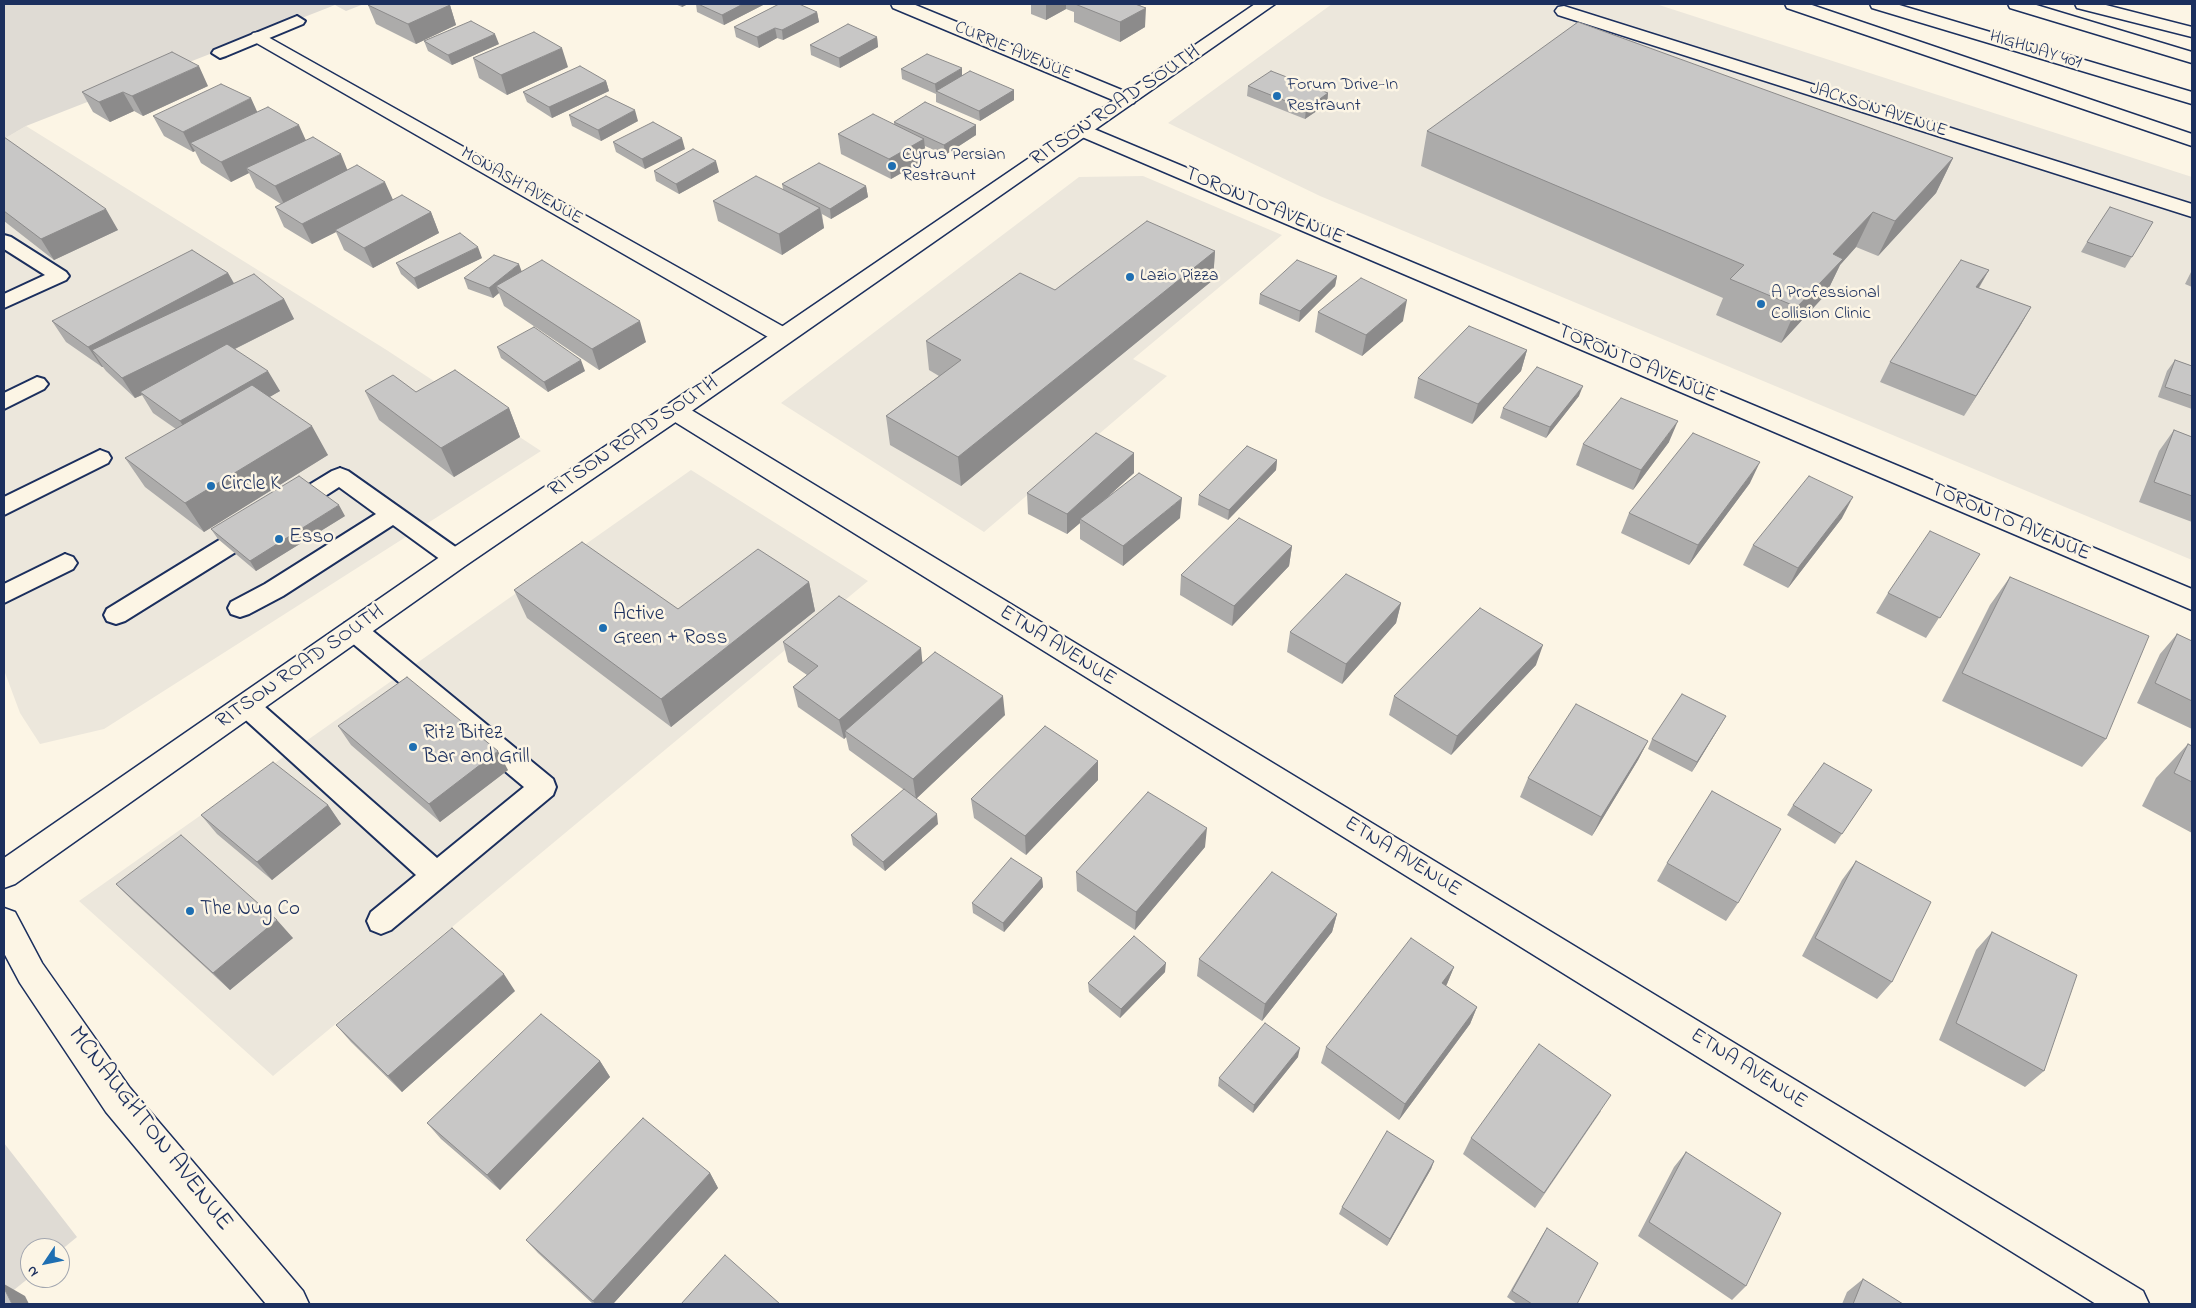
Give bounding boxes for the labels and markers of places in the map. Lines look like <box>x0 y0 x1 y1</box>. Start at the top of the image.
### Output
place label: Forum Drive-In Restraunt <box>1287 75 1398 118</box>
marker: Forum Drive-In Restraunt <box>1271 90 1283 102</box>
place label: Cyrus Persian Restraunt <box>902 145 1005 188</box>
marker: Cyrus Persian Restraunt <box>886 160 898 172</box>
place label: Lazio Pizza <box>1140 266 1218 288</box>
marker: Lazio Pizza <box>1124 271 1136 283</box>
place label: A Professional Collision Clinic <box>1771 283 1880 326</box>
marker: A Professional Collision Clinic <box>1755 298 1767 310</box>
place label: Circle K <box>221 473 281 499</box>
marker: Circle K <box>205 480 217 492</box>
place label: Esso <box>289 526 334 552</box>
marker: Esso <box>273 533 285 545</box>
place label: Active Green + Ross <box>613 603 727 653</box>
marker: Active Green + Ross <box>597 622 609 634</box>
place label: Ritz Bitez Bar and Grill <box>423 722 529 772</box>
marker: Ritz Bitez Bar and Grill <box>407 741 419 753</box>
place label: The Nug Co <box>200 898 300 924</box>
marker: The Nug Co <box>184 905 196 917</box>

